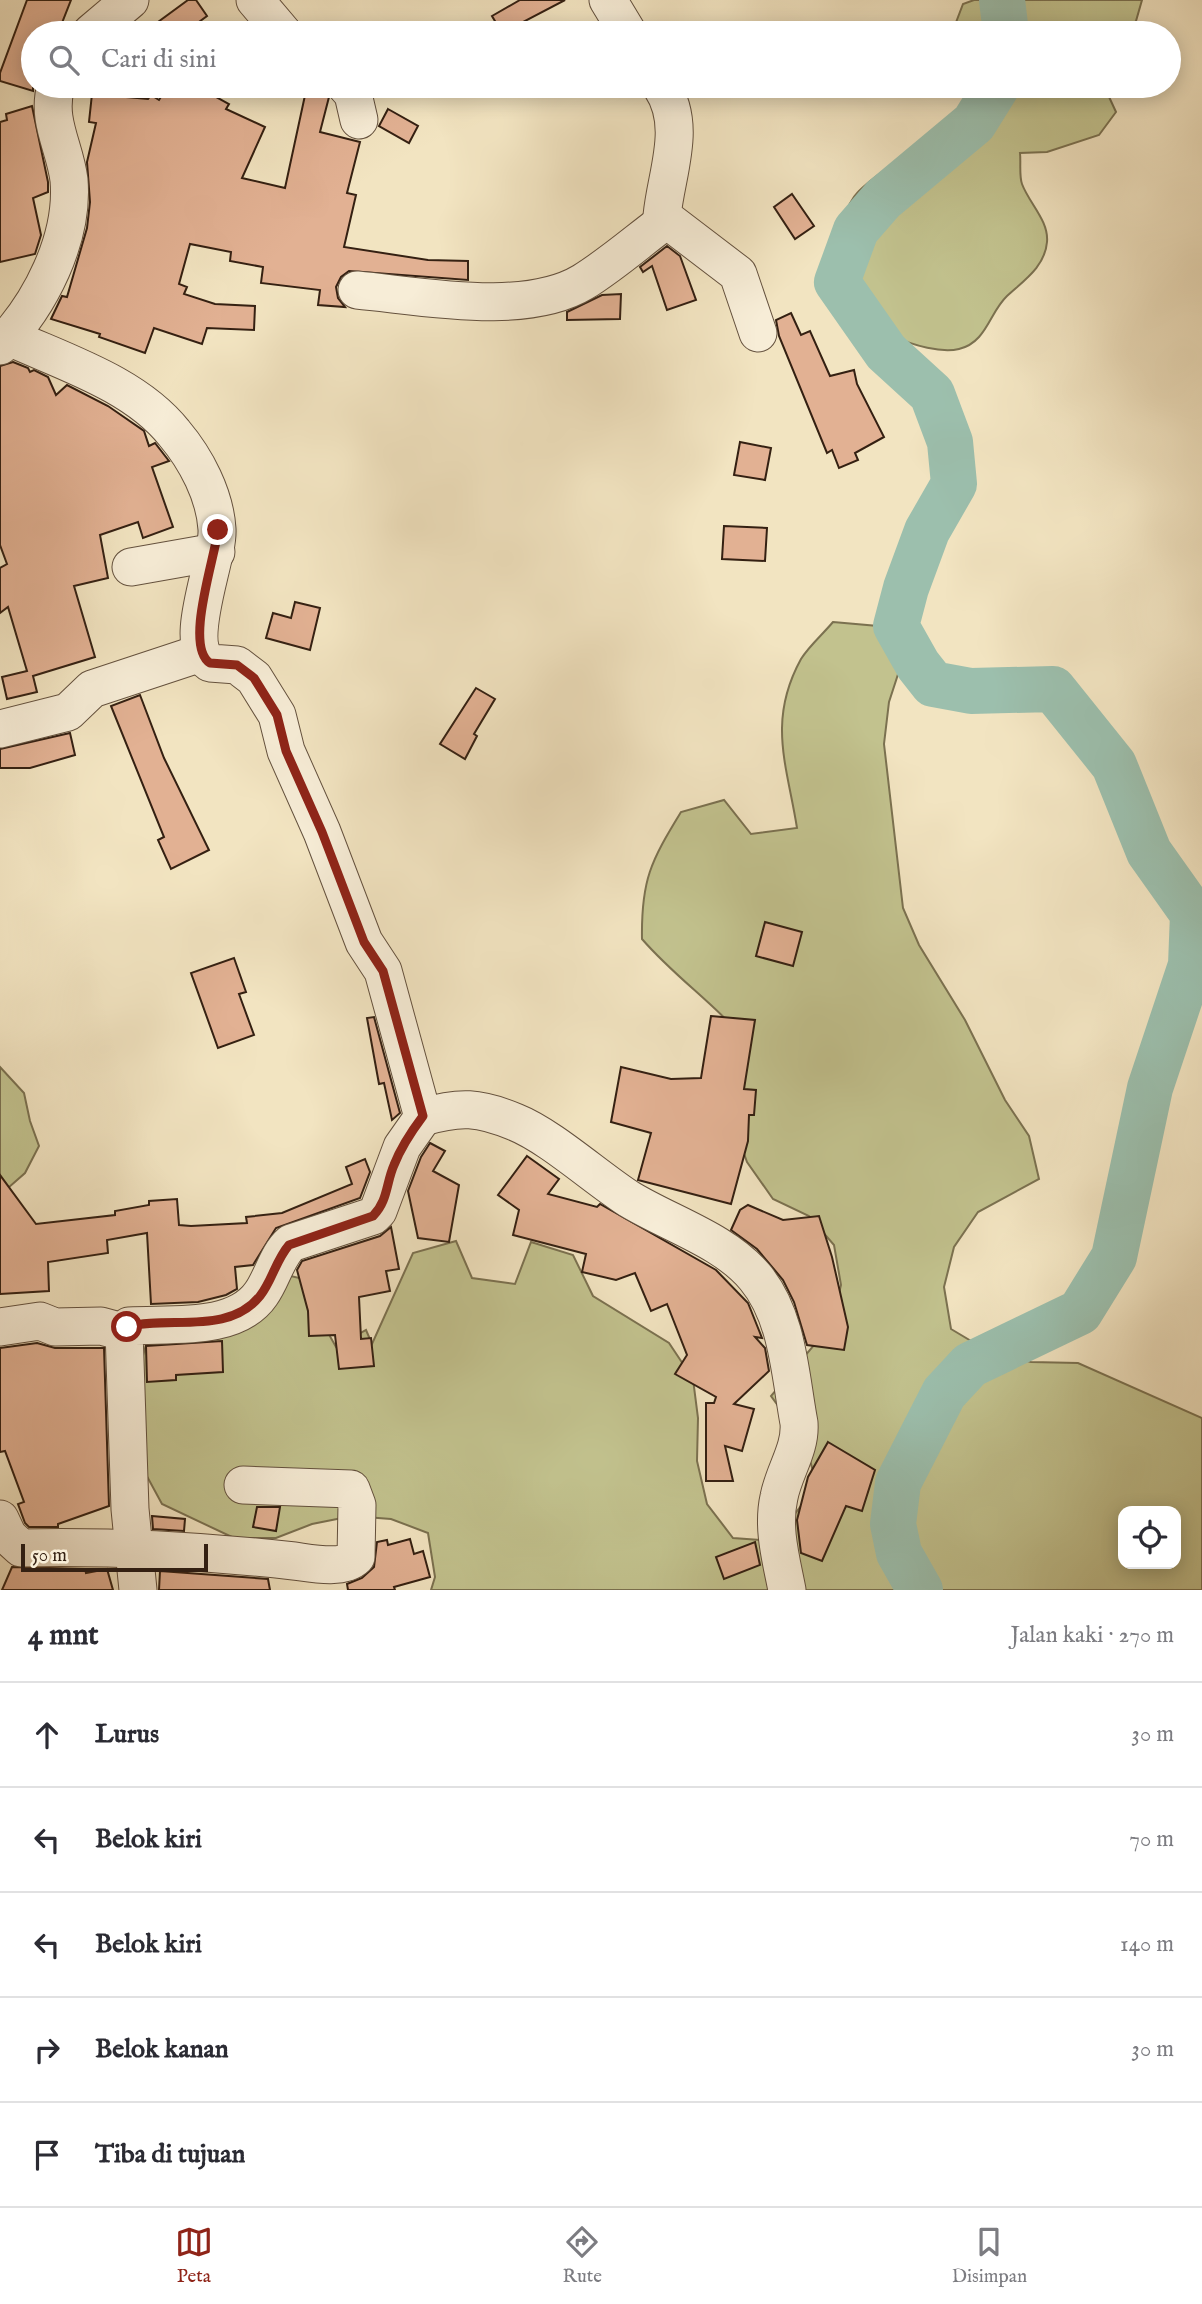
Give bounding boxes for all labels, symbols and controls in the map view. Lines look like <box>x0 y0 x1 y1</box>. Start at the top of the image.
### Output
search box <box>21 21 1181 98</box>
icon: search <box>45 41 83 79</box>
text: Cari di sini <box>101 43 216 76</box>
route end <box>202 514 233 545</box>
route start <box>111 1311 142 1342</box>
map controls <box>1118 1506 1181 1569</box>
button: locate <box>1118 1506 1181 1569</box>
scale bar <box>21 1541 208 1573</box>
text: 50 m <box>32 1544 67 1568</box>
text: 4 mnt <box>28 1617 99 1655</box>
text: Jalan kaki · 270 m <box>1011 1621 1174 1650</box>
icon: ahead <box>28 1716 66 1754</box>
text: Lurus <box>95 1718 159 1751</box>
text: 30 m <box>1131 1720 1174 1749</box>
icon: left <box>28 1821 66 1859</box>
text: Belok kiri <box>95 1823 202 1856</box>
text: 70 m <box>1129 1825 1174 1854</box>
icon: left <box>28 1926 66 1964</box>
text: Belok kiri <box>95 1928 202 1961</box>
text: 140 m <box>1120 1930 1174 1959</box>
icon: right <box>28 2031 66 2069</box>
text: Belok kanan <box>95 2033 229 2066</box>
text: 30 m <box>1131 2035 1174 2064</box>
icon: arrive <box>28 2136 66 2174</box>
text: Tiba di tujuan <box>95 2138 245 2171</box>
tab: Peta <box>175 2223 213 2289</box>
tab: Rute <box>563 2223 602 2289</box>
tab: Disimpan <box>952 2223 1027 2289</box>

